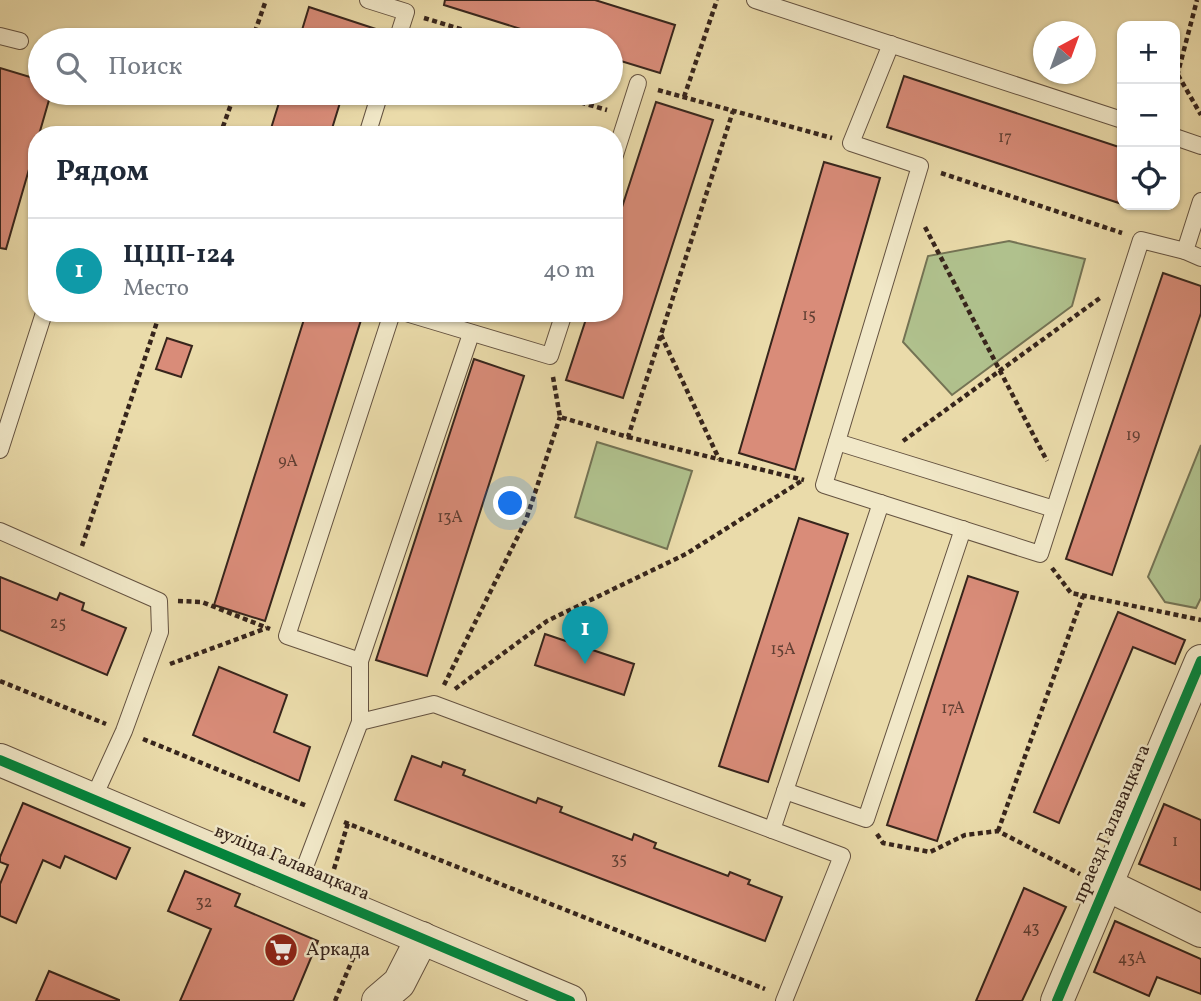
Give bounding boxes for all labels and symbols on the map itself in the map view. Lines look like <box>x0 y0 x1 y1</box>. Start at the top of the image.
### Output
north arrow <box>1033 21 1096 84</box>
house number: 17 <box>998 127 1012 149</box>
house number: 15 <box>802 305 816 327</box>
house number: 19 <box>1126 425 1140 447</box>
house number: 9А <box>278 451 298 473</box>
your location <box>493 486 527 520</box>
house number: 13А <box>437 507 463 529</box>
pin: 1 <box>562 606 608 664</box>
house number: 25 <box>50 613 66 635</box>
house number: 15А <box>770 639 796 661</box>
house number: 17А <box>941 698 965 720</box>
street label: праезд Галавацкага <box>1067 741 1157 907</box>
street label: вуліца Галавацкага <box>210 818 374 908</box>
house number: 1 <box>1172 831 1178 853</box>
house number: 35 <box>611 849 627 871</box>
house number: 32 <box>196 892 212 914</box>
house number: 43 <box>1022 918 1040 940</box>
supermarket icon: Аркада <box>262 931 300 969</box>
place label: Аркада <box>306 937 370 963</box>
house number: 43А <box>1118 948 1146 970</box>

